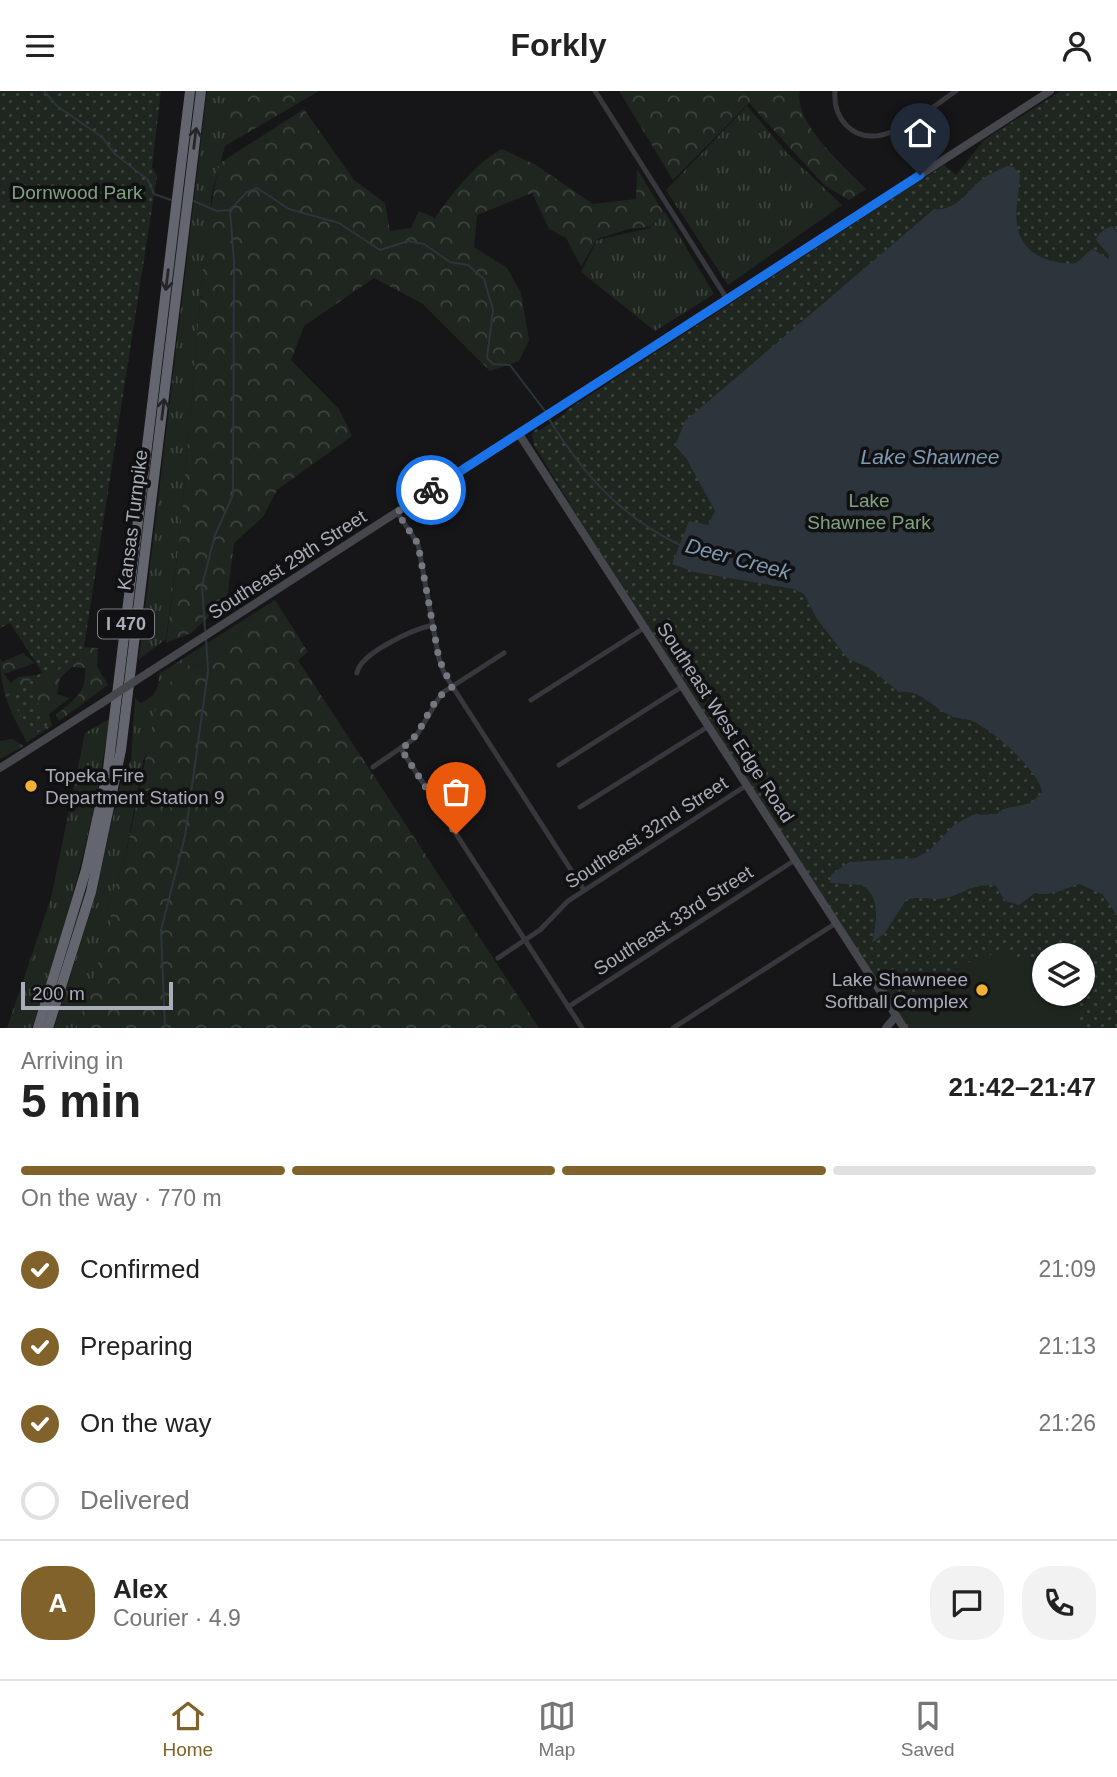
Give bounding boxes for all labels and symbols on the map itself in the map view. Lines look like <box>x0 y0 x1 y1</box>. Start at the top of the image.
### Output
pin <box>890 103 950 175</box>
one-way arrow <box>189 128 202 150</box>
park label: Dornwood Park <box>12 182 143 203</box>
one-way arrow <box>160 268 173 291</box>
one-way arrow <box>156 398 169 420</box>
water label: Lake Shawnee <box>861 445 999 468</box>
street label: Kansas Turnpike <box>113 449 152 592</box>
courier <box>396 455 466 525</box>
park label: Lake Shawnee Park <box>807 490 931 533</box>
street label: Southeast 29th Street <box>204 505 371 623</box>
water label: Deer Creek <box>683 534 794 584</box>
road number: I 470 <box>98 609 154 639</box>
street label: Southeast West Edge Road <box>653 618 798 826</box>
pin <box>426 762 486 834</box>
place label: Topeka Fire Department Station 9 <box>45 765 225 808</box>
street label: Southeast 32nd Street <box>561 772 732 893</box>
marker: Topeka Fire Department Station 9 <box>23 778 39 794</box>
street label: Southeast 33rd Street <box>590 861 757 980</box>
place label: Lake Shawneee Softball Complex <box>824 969 968 1012</box>
scale bar <box>21 979 173 1011</box>
marker: Lake Shawneee Softball Complex <box>974 982 990 998</box>

